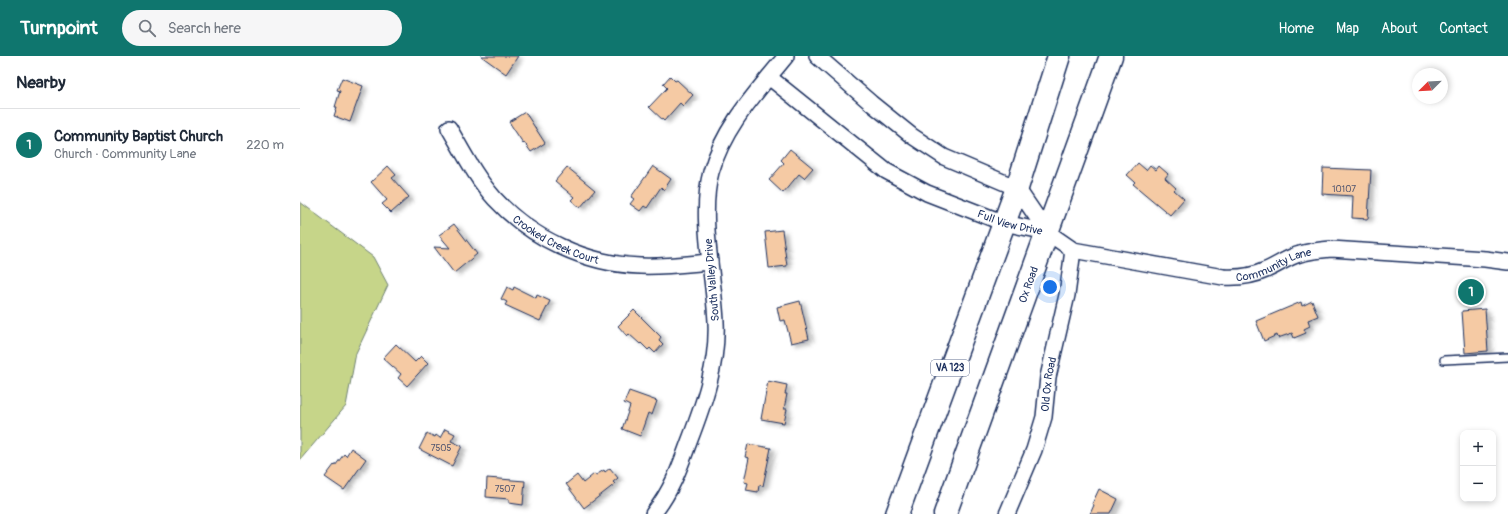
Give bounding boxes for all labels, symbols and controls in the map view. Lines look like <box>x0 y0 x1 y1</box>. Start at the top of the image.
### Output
search box <box>122 10 402 46</box>
text: Turnpoint <box>20 16 98 40</box>
icon: search <box>136 17 158 39</box>
text: Search here <box>168 19 241 38</box>
text: Home <box>1279 20 1314 37</box>
text: Map <box>1336 20 1359 37</box>
text: About <box>1381 20 1417 37</box>
text: Contact <box>1439 20 1488 37</box>
north arrow <box>1412 68 1448 104</box>
text: Nearby <box>16 72 65 93</box>
text: Community Baptist Church <box>54 127 223 146</box>
text: 1 <box>26 137 32 153</box>
text: 220 m <box>246 137 284 153</box>
text: Church · Community Lane <box>54 146 196 162</box>
house number: 10107 <box>1332 184 1356 195</box>
street label: Full View Drive <box>976 207 1044 238</box>
street label: Crooked Creek Court <box>510 212 601 266</box>
street label: South Valley Drive <box>702 238 722 322</box>
street label: Community Lane <box>1235 245 1313 284</box>
street label: Ox Road <box>1016 265 1041 305</box>
your location <box>1040 277 1060 297</box>
pin: 1 <box>1458 277 1484 307</box>
street label: Old Ox Road <box>1038 356 1059 412</box>
road number: VA 123 <box>931 360 969 376</box>
map controls <box>1460 430 1496 502</box>
button: + <box>1460 430 1496 466</box>
house number: 7505 <box>431 443 451 454</box>
button: − <box>1460 466 1496 502</box>
house number: 7507 <box>495 484 516 495</box>

